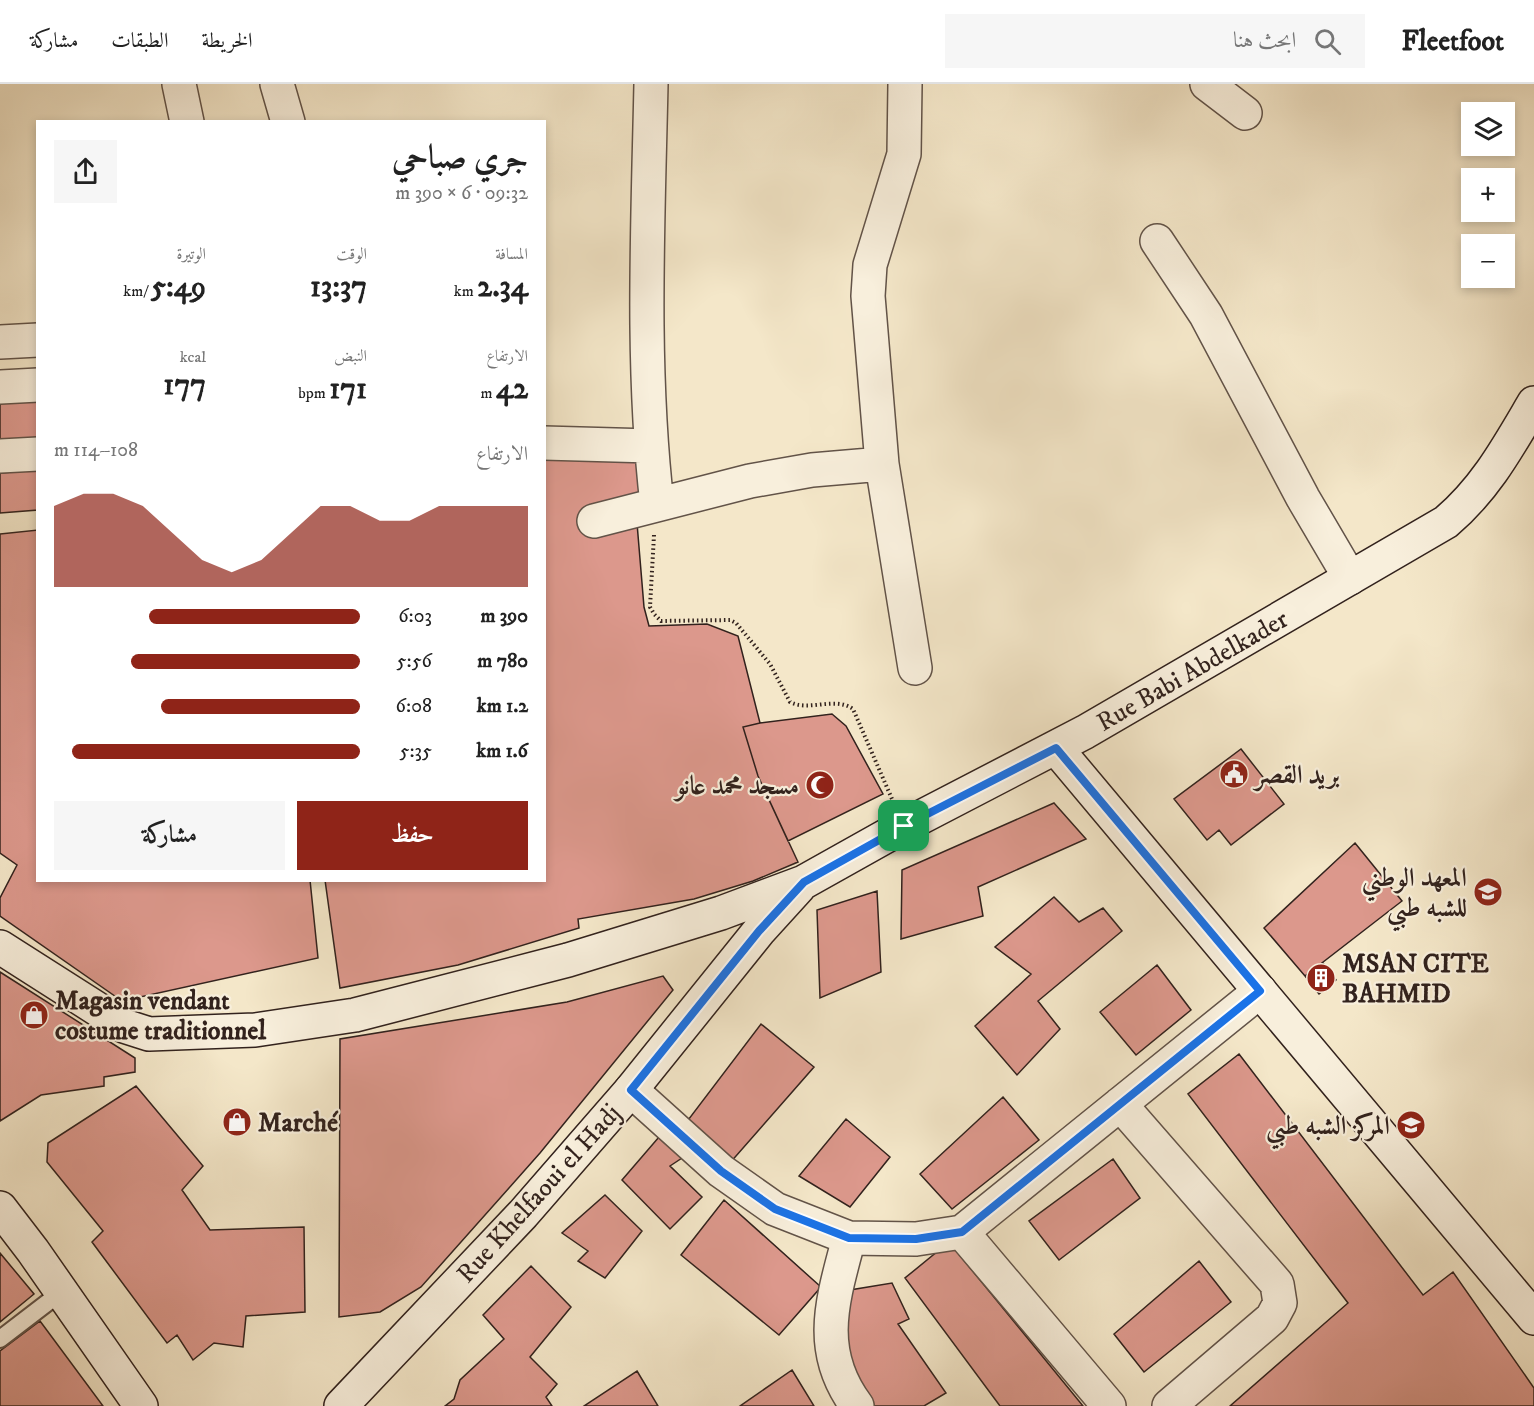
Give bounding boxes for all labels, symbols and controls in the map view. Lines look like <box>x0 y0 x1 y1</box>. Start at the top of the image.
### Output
search box <box>945 14 1365 68</box>
text: Fleetfoot <box>1401 24 1504 59</box>
icon: search <box>1311 25 1344 58</box>
text: ابحث هنا <box>1233 27 1296 54</box>
text: مشاركة <box>30 28 78 54</box>
text: الطبقات <box>111 28 168 54</box>
text: الخريطة <box>201 28 253 54</box>
map controls <box>1461 102 1515 288</box>
button: layers <box>1461 102 1515 156</box>
text: جري صباحي <box>392 138 528 179</box>
button: share <box>54 140 117 203</box>
button: + <box>1461 168 1515 222</box>
text: 09:32 · 6 × 390 m <box>395 181 528 206</box>
button: − <box>1461 234 1515 288</box>
text: الوتيرة <box>176 244 206 264</box>
text: الوقت <box>336 244 367 264</box>
text: المسافة <box>495 244 528 264</box>
text: 5:49 <box>151 269 206 306</box>
text: 13:37 <box>310 269 367 306</box>
text: 2.34 <box>477 269 528 306</box>
text: /km <box>123 281 151 301</box>
text: km <box>454 281 477 301</box>
text: النبض <box>334 346 367 366</box>
text: الارتفاع <box>486 346 528 366</box>
text: kcal <box>180 347 206 367</box>
text: 177 <box>163 367 206 404</box>
text: 171 <box>329 371 367 408</box>
text: 42 <box>496 371 528 408</box>
text: bpm <box>298 383 329 403</box>
text: m <box>481 383 496 403</box>
text: 108–114 m <box>54 438 138 463</box>
text: الارتفاع <box>476 442 528 467</box>
street label: Rue Babi Abdelkader <box>1091 603 1295 740</box>
text: 6:03 <box>398 604 432 629</box>
text: 390 m <box>480 604 528 629</box>
text: 5:56 <box>396 649 432 674</box>
text: 780 m <box>477 649 528 674</box>
text: 6:08 <box>396 694 432 719</box>
text: 1.2 km <box>477 694 528 719</box>
text: 5:35 <box>399 739 432 764</box>
text: 1.6 km <box>476 739 528 764</box>
public building icon: بريد القصر <box>1218 758 1250 790</box>
place label: بريد القصر <box>1252 759 1340 792</box>
mosque icon: مسجد محمد عانو <box>804 769 836 801</box>
place label: مسجد محمد عانو <box>673 770 799 803</box>
pin <box>878 800 929 851</box>
button: مشاركة <box>54 801 285 870</box>
button: حفظ <box>297 801 528 870</box>
icon: arrive <box>887 809 920 842</box>
place label: المعهد الوطني للشبه طبي <box>1362 862 1467 932</box>
school or university icon: المعهد الوطني للشبه طبي <box>1472 876 1504 908</box>
place label: MSAN CITE BAHMID <box>1342 948 1489 1011</box>
building icon: MSAN CITE BAHMID <box>1305 962 1337 994</box>
place label: Magasin vendant costume traditionnel <box>55 985 267 1048</box>
shop icon: Magasin vendant costume traditionnel <box>18 999 50 1031</box>
street label: Rue Khelfaoui el Hadj <box>450 1098 628 1290</box>
shop icon: Marché <box>221 1106 253 1138</box>
place label: Marché <box>258 1107 339 1140</box>
school or university icon: المركز الشبه طبي <box>1395 1109 1427 1141</box>
place label: المركز الشبه طبي <box>1266 1110 1390 1150</box>

